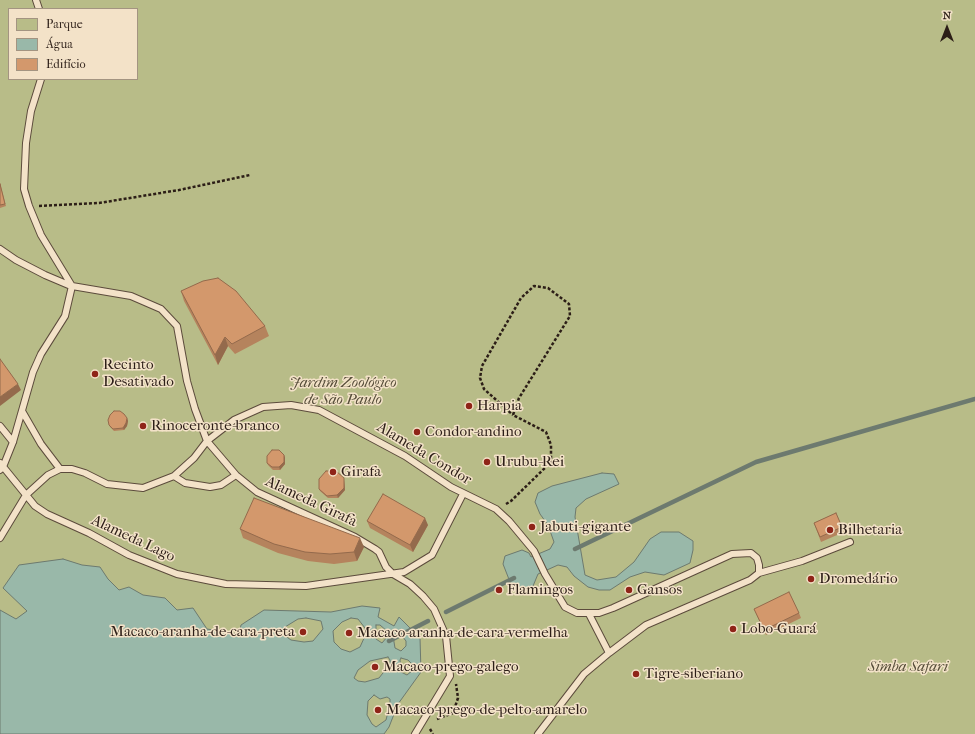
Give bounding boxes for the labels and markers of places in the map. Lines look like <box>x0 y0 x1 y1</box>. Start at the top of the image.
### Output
place label: Recinto Desativado <box>103 356 174 391</box>
marker: Recinto Desativado <box>90 369 100 379</box>
place label: Harpia <box>477 397 522 415</box>
marker: Harpia <box>464 401 474 411</box>
place label: Rinoceronte-branco <box>151 417 280 435</box>
marker: Rinoceronte-branco <box>138 421 148 431</box>
place label: Condor-andino <box>425 423 522 441</box>
marker: Condor-andino <box>412 427 422 437</box>
place label: Urubu-Rei <box>495 453 564 471</box>
marker: Urubu-Rei <box>482 457 492 467</box>
place label: Girafa <box>341 463 381 481</box>
marker: Girafa <box>328 467 338 477</box>
place label: Jabuti-gigante <box>540 518 631 536</box>
place label: Bilhetaria <box>838 521 902 539</box>
marker: Jabuti-gigante <box>527 522 537 532</box>
marker: Bilhetaria <box>825 525 835 535</box>
place label: Dromedário <box>819 570 898 588</box>
marker: Dromedário <box>806 574 816 584</box>
place label: Flamingos <box>507 581 573 599</box>
place label: Gansos <box>637 581 682 599</box>
marker: Flamingos <box>494 585 504 595</box>
marker: Gansos <box>624 585 634 595</box>
place label: Lobo-Guará <box>741 620 816 638</box>
place label: Macaco-aranha-de-cara-preta <box>110 623 295 641</box>
place label: Macaco-aranha-de-cara-vermelha <box>357 624 568 642</box>
marker: Lobo-Guará <box>728 624 738 634</box>
marker: Macaco-aranha-de-cara-preta <box>298 627 308 637</box>
marker: Macaco-aranha-de-cara-vermelha <box>344 628 354 638</box>
place label: Macaco-prego-galego <box>383 658 519 676</box>
marker: Macaco-prego-galego <box>370 662 380 672</box>
place label: Tigre-siberiano <box>644 665 743 683</box>
marker: Tigre-siberiano <box>631 669 641 679</box>
place label: Macaco-prego-de-pelto-amarelo <box>386 701 587 719</box>
marker: Macaco-prego-de-pelto-amarelo <box>373 705 383 715</box>

